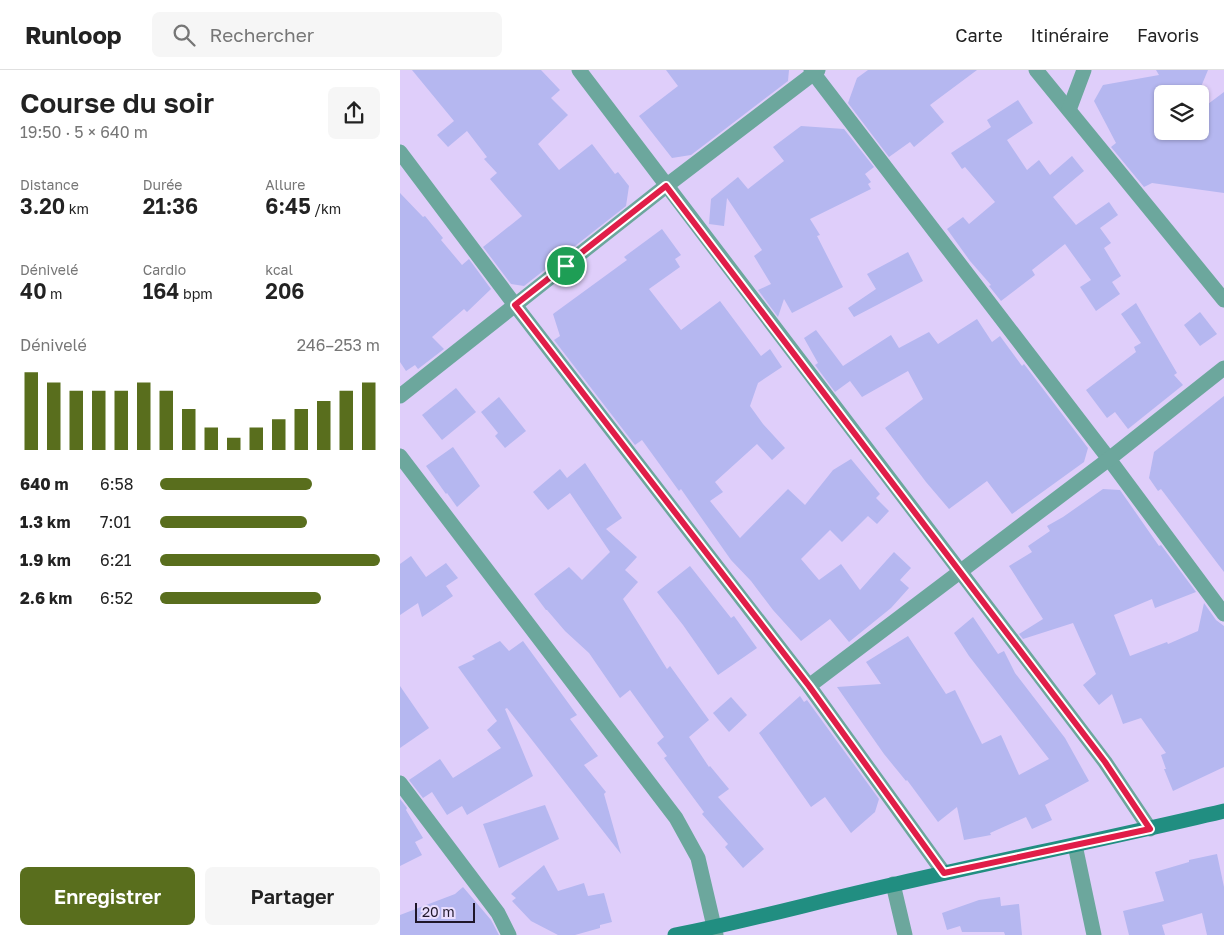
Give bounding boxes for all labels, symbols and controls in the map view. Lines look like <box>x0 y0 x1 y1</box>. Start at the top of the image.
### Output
search box <box>152 12 502 57</box>
text: Runloop <box>25 20 122 49</box>
icon: search <box>170 21 198 49</box>
text: Rechercher <box>210 23 314 46</box>
text: Carte <box>955 24 1003 46</box>
text: Itinéraire <box>1031 24 1109 46</box>
text: Favoris <box>1137 24 1199 46</box>
map controls <box>1154 85 1209 140</box>
button: layers <box>1154 85 1209 140</box>
text: Course du soir <box>20 86 214 119</box>
button: share <box>328 87 380 139</box>
text: 19:50 · 5 × 640 m <box>20 122 148 142</box>
text: Distance <box>20 176 79 193</box>
text: Durée <box>143 176 183 193</box>
text: Allure <box>265 176 305 193</box>
text: 3.20 <box>20 193 65 219</box>
text: 21:36 <box>143 193 198 219</box>
text: 6:45 <box>265 193 311 219</box>
text: km <box>65 200 89 217</box>
text: /km <box>311 200 341 217</box>
pin <box>545 245 587 287</box>
icon: arrive <box>552 252 580 280</box>
text: Dénivelé <box>20 261 78 278</box>
text: Cardio <box>143 261 186 278</box>
text: kcal <box>265 261 293 278</box>
text: 40 <box>20 278 47 304</box>
text: 164 <box>143 278 180 304</box>
text: 206 <box>265 278 304 304</box>
text: m <box>47 285 63 302</box>
text: bpm <box>180 285 213 302</box>
text: Dénivelé <box>20 335 87 355</box>
text: 246–253 m <box>297 335 380 355</box>
text: 640 m <box>20 474 69 494</box>
text: 6:58 <box>100 474 134 494</box>
text: 1.3 km <box>20 512 70 532</box>
text: 7:01 <box>100 512 131 532</box>
text: 1.9 km <box>20 550 71 570</box>
text: 6:21 <box>100 550 132 570</box>
text: 2.6 km <box>20 588 72 608</box>
text: 6:52 <box>100 588 133 608</box>
button: Enregistrer <box>20 867 195 925</box>
button: Partager <box>205 867 380 925</box>
scale bar <box>415 900 475 923</box>
text: 20 m <box>422 903 455 920</box>

